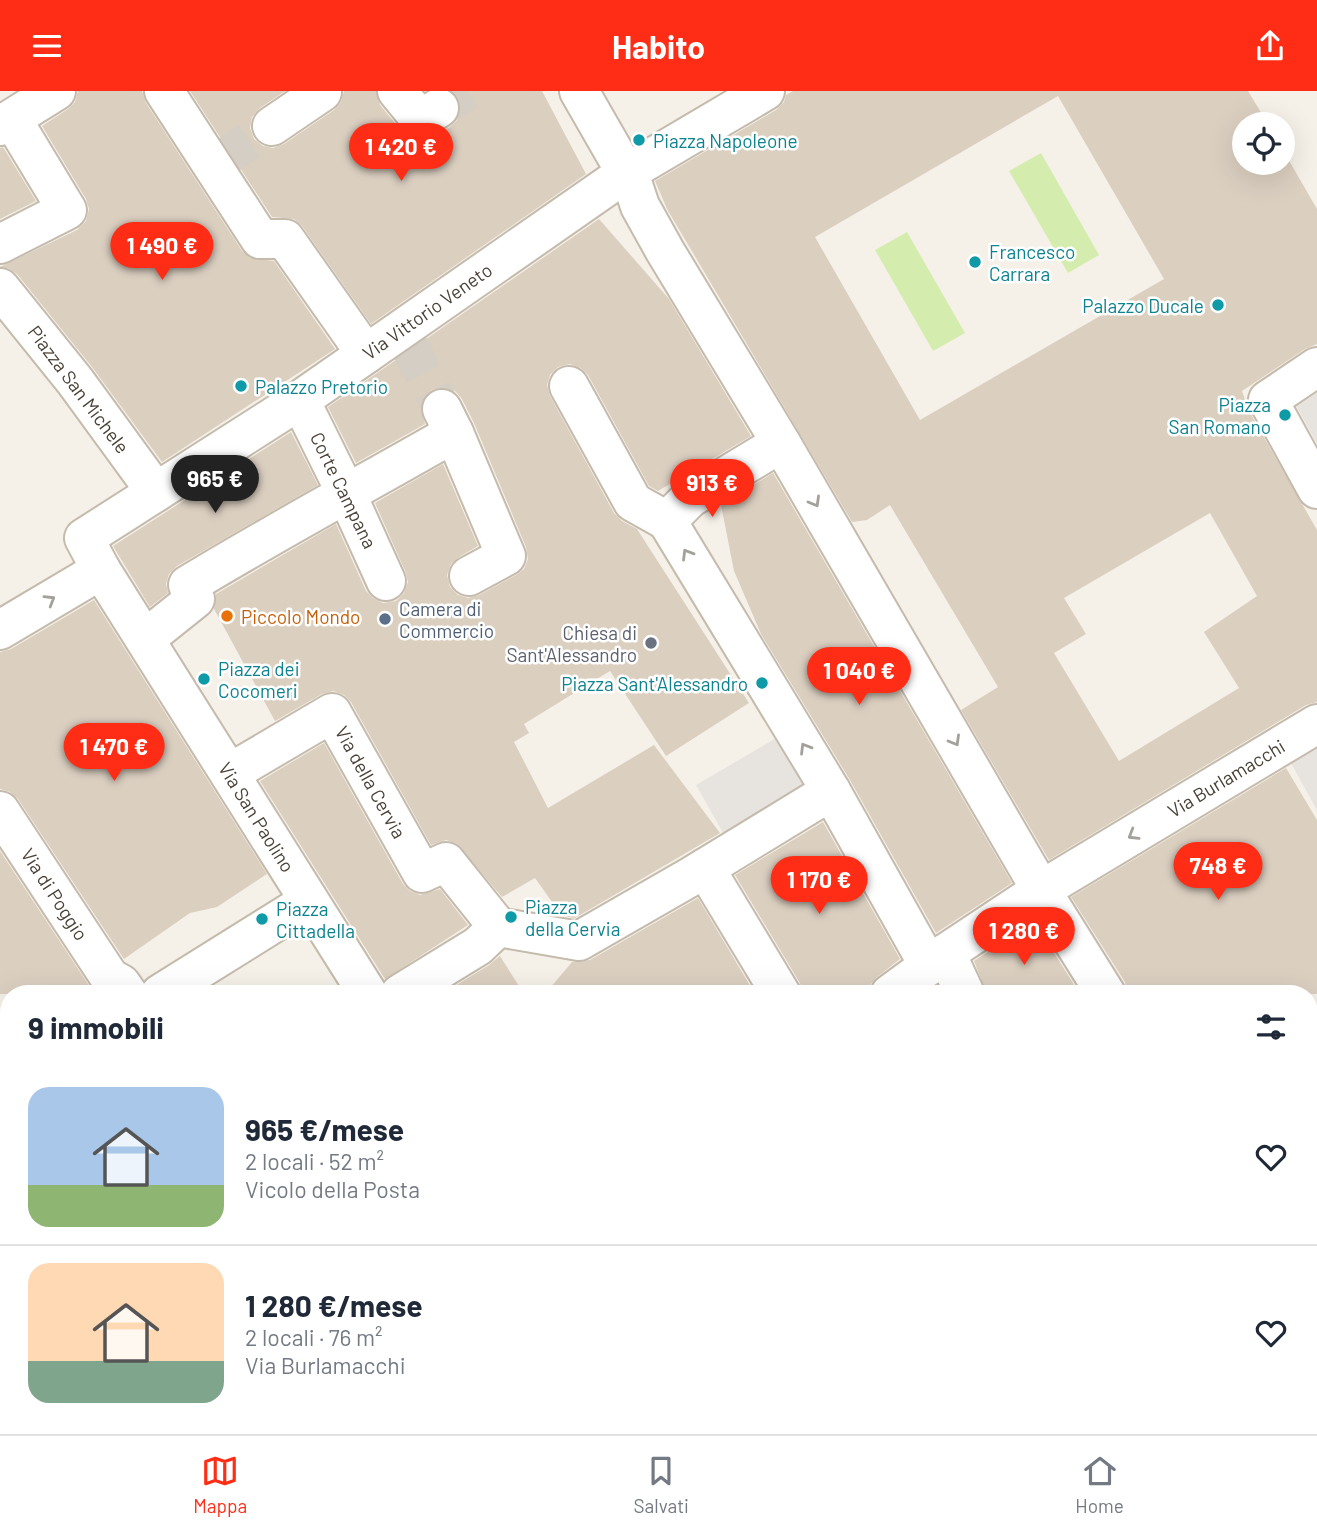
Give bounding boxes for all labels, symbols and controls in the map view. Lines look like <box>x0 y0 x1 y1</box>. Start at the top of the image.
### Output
icon: menu <box>28 27 66 65</box>
text: Habito <box>612 27 705 65</box>
icon: share <box>1251 27 1289 65</box>
map controls <box>1232 112 1295 175</box>
button: locate <box>1232 112 1295 175</box>
pin: 1 420 € <box>336 123 466 183</box>
place label: Piazza Napoleone <box>653 129 798 152</box>
text: 1 420 € <box>365 132 437 160</box>
marker: Piazza Napoleone <box>631 132 647 148</box>
pin: 1 490 € <box>97 223 227 282</box>
text: 1 490 € <box>126 231 198 259</box>
place label: Francesco Carrara <box>989 240 1075 285</box>
marker: Francesco Carrara <box>967 254 983 270</box>
street label: Via Vittorio Veneto <box>358 258 496 364</box>
place label: Palazzo Ducale <box>1082 294 1204 317</box>
marker: Palazzo Ducale <box>1210 297 1226 313</box>
street label: Piazza San Michele <box>23 321 135 457</box>
place label: Palazzo Pretorio <box>255 375 388 398</box>
marker: Palazzo Pretorio <box>233 378 249 394</box>
place label: Piazza San Romano <box>1168 393 1271 438</box>
marker: Piazza San Romano <box>1277 407 1293 423</box>
street label: Corte Campana <box>306 428 382 552</box>
pin: 965 € <box>166 455 264 515</box>
pin: 913 € <box>663 459 761 519</box>
text: 965 € <box>187 464 243 492</box>
text: 913 € <box>686 468 738 496</box>
one-way arrow <box>807 495 820 508</box>
one-way arrow <box>682 548 695 561</box>
one-way arrow <box>43 595 56 608</box>
place label: Camera di Commercio <box>399 597 494 642</box>
place label: Piccolo Mondo <box>241 605 360 628</box>
marker: Piccolo Mondo <box>219 608 235 624</box>
marker: Camera di Commercio <box>377 611 393 627</box>
place label: Chiesa di Sant'Alessandro <box>506 621 637 666</box>
marker: Chiesa di Sant'Alessandro <box>643 635 659 651</box>
pin: 1 040 € <box>794 647 924 707</box>
text: 1 040 € <box>823 656 895 684</box>
place label: Piazza dei Cocomeri <box>218 657 300 702</box>
marker: Piazza dei Cocomeri <box>196 671 212 687</box>
place label: Piazza Sant'Alessandro <box>561 672 748 695</box>
marker: Piazza Sant'Alessandro <box>754 675 770 691</box>
street label: Via della Cervia <box>331 722 411 842</box>
pin: 1 470 € <box>49 723 179 783</box>
text: 1 470 € <box>80 732 148 760</box>
one-way arrow <box>946 733 959 746</box>
street label: Via Burlamacchi <box>1163 734 1289 822</box>
one-way arrow <box>800 742 813 755</box>
street label: Via San Paolino <box>214 758 300 876</box>
one-way arrow <box>1127 826 1140 839</box>
pin: 748 € <box>1169 843 1267 902</box>
street label: Via di Poggio <box>17 844 93 944</box>
text: 748 € <box>1190 851 1246 879</box>
pin: 1 170 € <box>754 857 884 916</box>
text: 1 170 € <box>787 865 851 893</box>
place label: Piazza della Cervia <box>525 895 620 940</box>
place label: Piazza Cittadella <box>276 897 355 942</box>
pin: 1 280 € <box>959 907 1089 967</box>
marker: Piazza della Cervia <box>503 909 519 925</box>
marker: Piazza Cittadella <box>254 911 270 927</box>
text: 1 280 € <box>989 916 1059 944</box>
icon: filters <box>1252 1008 1290 1046</box>
text: 9 immobili <box>28 1009 164 1045</box>
text: 965 €/mese <box>245 1111 404 1147</box>
icon: home <box>84 1115 168 1199</box>
icon: heart <box>1252 1138 1290 1176</box>
text: 2 locali · 52 m² <box>245 1147 384 1175</box>
text: Vicolo della Posta <box>245 1175 420 1203</box>
text: 1 280 €/mese <box>245 1287 423 1323</box>
icon: home <box>84 1291 168 1375</box>
icon: heart <box>1252 1314 1290 1352</box>
text: 2 locali · 76 m² <box>245 1323 383 1351</box>
text: Via Burlamacchi <box>245 1351 406 1379</box>
tab: Mappa <box>193 1452 247 1517</box>
tab: Salvati <box>634 1452 689 1517</box>
tab: Home <box>1075 1452 1124 1517</box>

